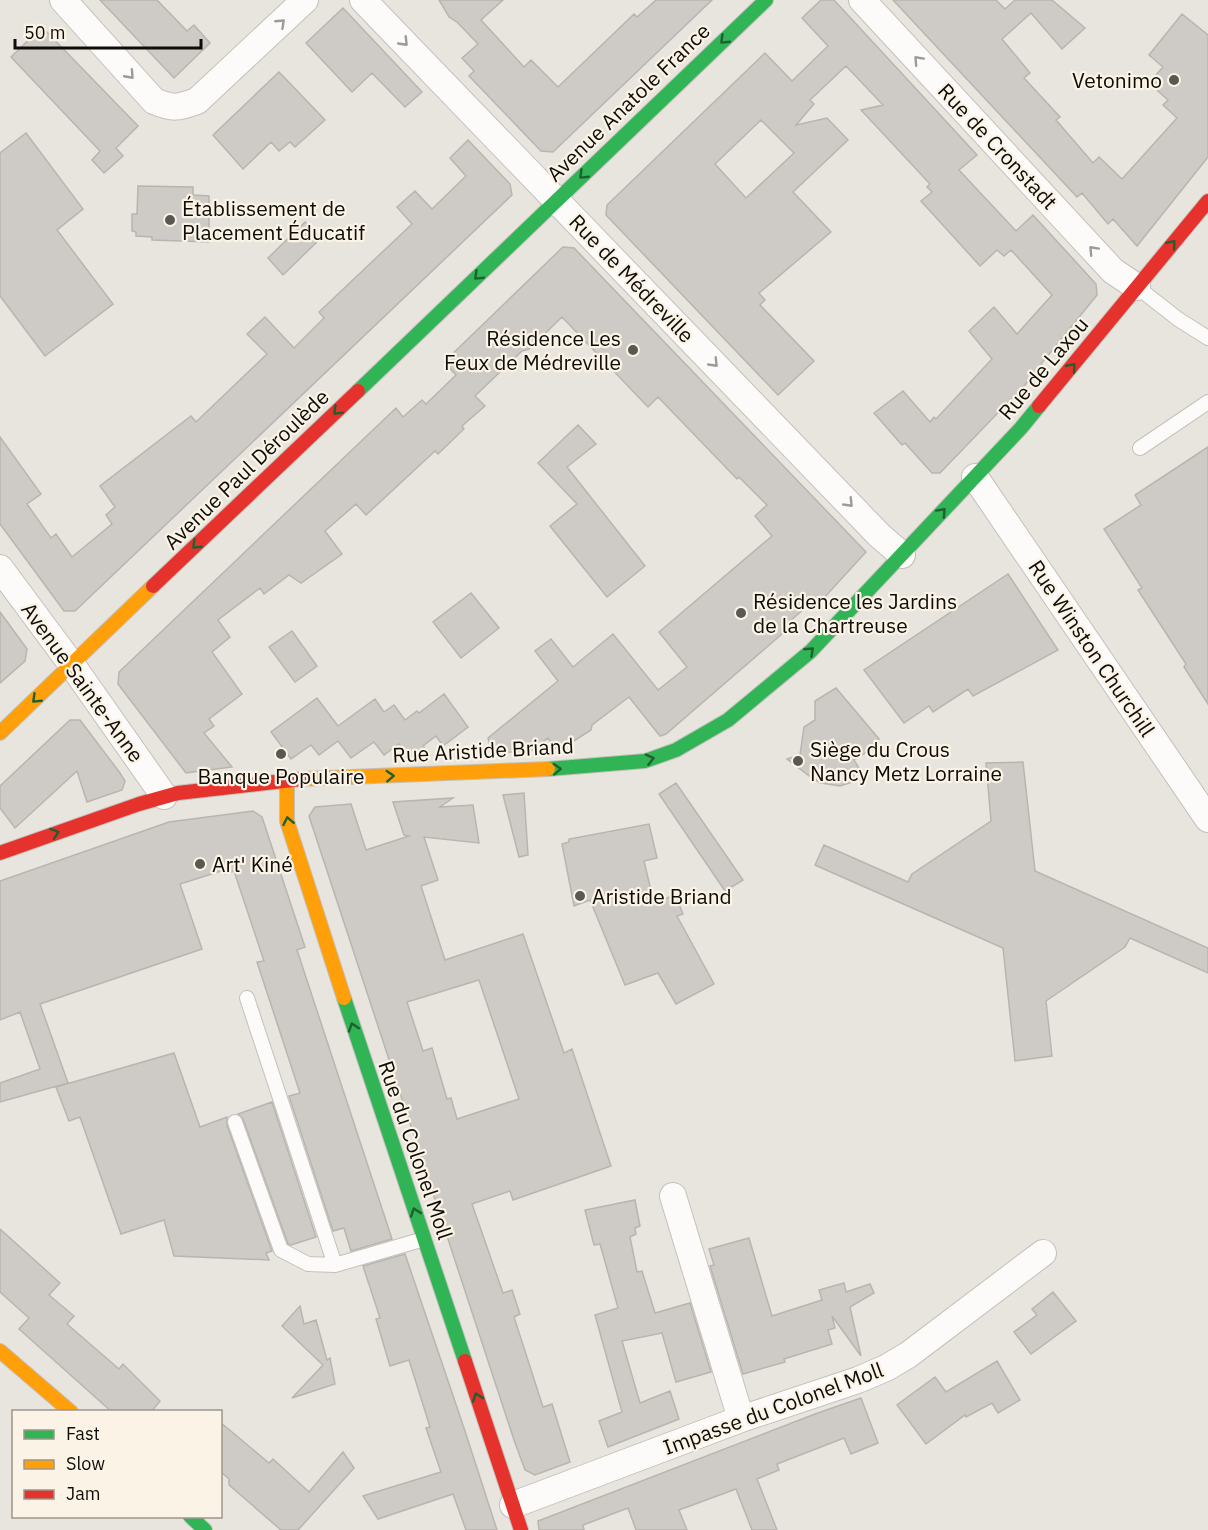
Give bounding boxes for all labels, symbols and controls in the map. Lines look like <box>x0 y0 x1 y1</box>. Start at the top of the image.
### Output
scale bar <box>15 12 201 50</box>
street label: Avenue Anatole France <box>540 17 716 187</box>
one-way arrow <box>273 20 284 31</box>
text: 50 m <box>24 21 66 44</box>
one-way arrow <box>720 33 731 44</box>
one-way arrow <box>396 35 407 46</box>
one-way arrow <box>914 56 925 67</box>
place label: Vetonimo <box>1072 66 1162 94</box>
one-way arrow <box>123 68 134 79</box>
marker: Vetonimo <box>1167 73 1181 87</box>
street label: Rue de Cronstadt <box>932 77 1064 215</box>
one-way arrow <box>579 168 589 179</box>
place label: Établissement de Placement Éducatif <box>182 194 365 246</box>
street label: Rue de Médreville <box>563 208 701 348</box>
marker: Établissement de Placement Éducatif <box>163 213 177 227</box>
one-way arrow <box>1165 240 1176 251</box>
one-way arrow <box>1089 246 1100 256</box>
one-way arrow <box>474 268 485 279</box>
street label: Rue de Laxou <box>992 311 1094 425</box>
place label: Résidence Les Feux de Médreville <box>444 324 621 376</box>
marker: Résidence Les Feux de Médreville <box>626 343 640 357</box>
one-way arrow <box>706 355 717 366</box>
one-way arrow <box>1065 363 1076 374</box>
street label: Avenue Paul Déroulède <box>157 383 335 555</box>
one-way arrow <box>333 403 344 414</box>
one-way arrow <box>842 497 853 507</box>
one-way arrow <box>935 508 946 519</box>
one-way arrow <box>192 538 203 549</box>
street label: Rue Winston Churchill <box>1022 554 1162 742</box>
place label: Résidence les Jardins de la Chartreuse <box>753 587 957 639</box>
street label: Avenue Sainte-Anne <box>15 596 151 768</box>
marker: Résidence les Jardins de la Chartreuse <box>734 606 748 620</box>
one-way arrow <box>804 647 814 658</box>
one-way arrow <box>32 691 43 702</box>
street label: Rue Aristide Briand <box>392 731 574 769</box>
place label: Siège du Crous Nancy Metz Lorraine <box>810 735 1002 787</box>
marker: Banque Populaire <box>274 747 288 761</box>
one-way arrow <box>645 753 655 766</box>
marker: Siège du Crous Nancy Metz Lorraine <box>791 754 805 768</box>
place label: Banque Populaire <box>198 762 364 790</box>
one-way arrow <box>553 762 562 775</box>
one-way arrow <box>385 769 394 782</box>
one-way arrow <box>282 816 295 826</box>
one-way arrow <box>49 828 60 841</box>
place label: Art' Kiné <box>212 850 293 878</box>
marker: Art' Kiné <box>193 857 207 871</box>
place label: Aristide Briand <box>592 882 732 910</box>
marker: Aristide Briand <box>573 889 587 903</box>
one-way arrow <box>348 1022 360 1033</box>
street label: Rue du Colonel Moll <box>372 1057 460 1243</box>
one-way arrow <box>409 1207 422 1218</box>
street label: Impasse du Colonel Moll <box>659 1355 887 1461</box>
one-way arrow <box>471 1392 484 1403</box>
legend <box>12 1410 222 1518</box>
text: Fast <box>66 1422 100 1445</box>
text: Slow <box>66 1452 105 1475</box>
text: Jam <box>66 1482 101 1505</box>

